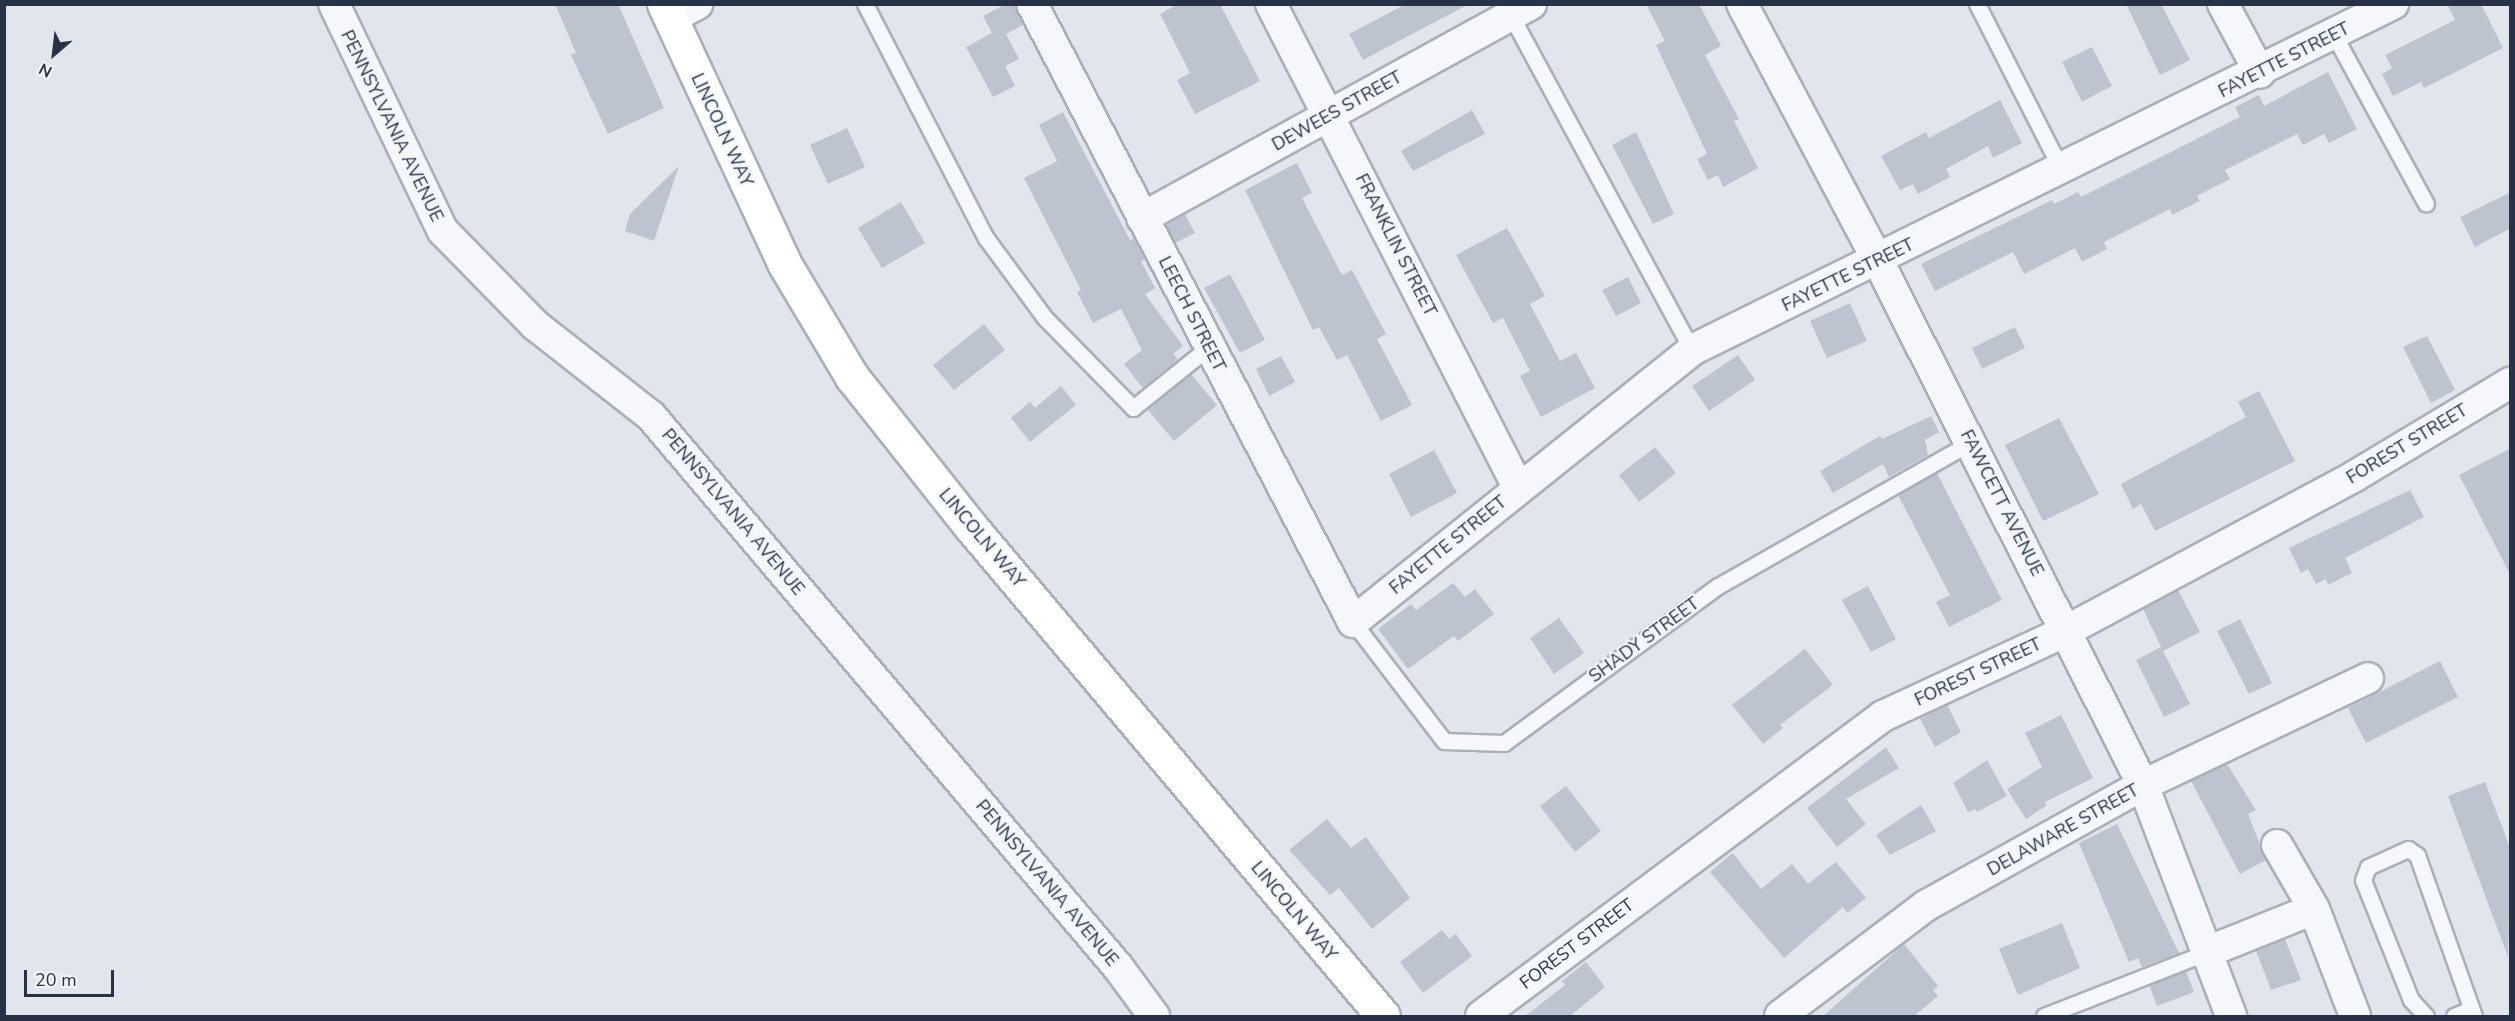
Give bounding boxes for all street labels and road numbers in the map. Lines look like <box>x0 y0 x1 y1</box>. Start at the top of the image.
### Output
street label: FAYETTE STREET <box>2215 18 2353 102</box>
street label: PENNSYLVANIA AVENUE <box>336 27 448 225</box>
street label: DEWEES STREET <box>1268 66 1406 156</box>
street label: LINCOLN WAY <box>686 70 758 190</box>
street label: FRANKLIN STREET <box>1351 170 1441 320</box>
street label: FAYETTE STREET <box>1778 234 1918 316</box>
street label: LEECH STREET <box>1154 253 1230 375</box>
street label: FOREST STREET <box>2343 399 2471 489</box>
street label: PENNSYLVANIA AVENUE <box>657 424 809 600</box>
street label: FAWCETT AVENUE <box>1956 426 2048 580</box>
street label: LINCOLN WAY <box>934 484 1030 592</box>
street label: FAYETTE STREET <box>1385 491 1511 599</box>
street label: SHADY STREET <box>1585 593 1703 687</box>
street label: FOREST STREET <box>1911 633 2045 711</box>
street label: DELAWARE STREET <box>1984 779 2142 881</box>
street label: PENNSYLVANIA AVENUE <box>971 795 1123 971</box>
street label: LINCOLN WAY <box>1246 857 1342 965</box>
street label: FOREST STREET <box>1516 894 1638 994</box>

